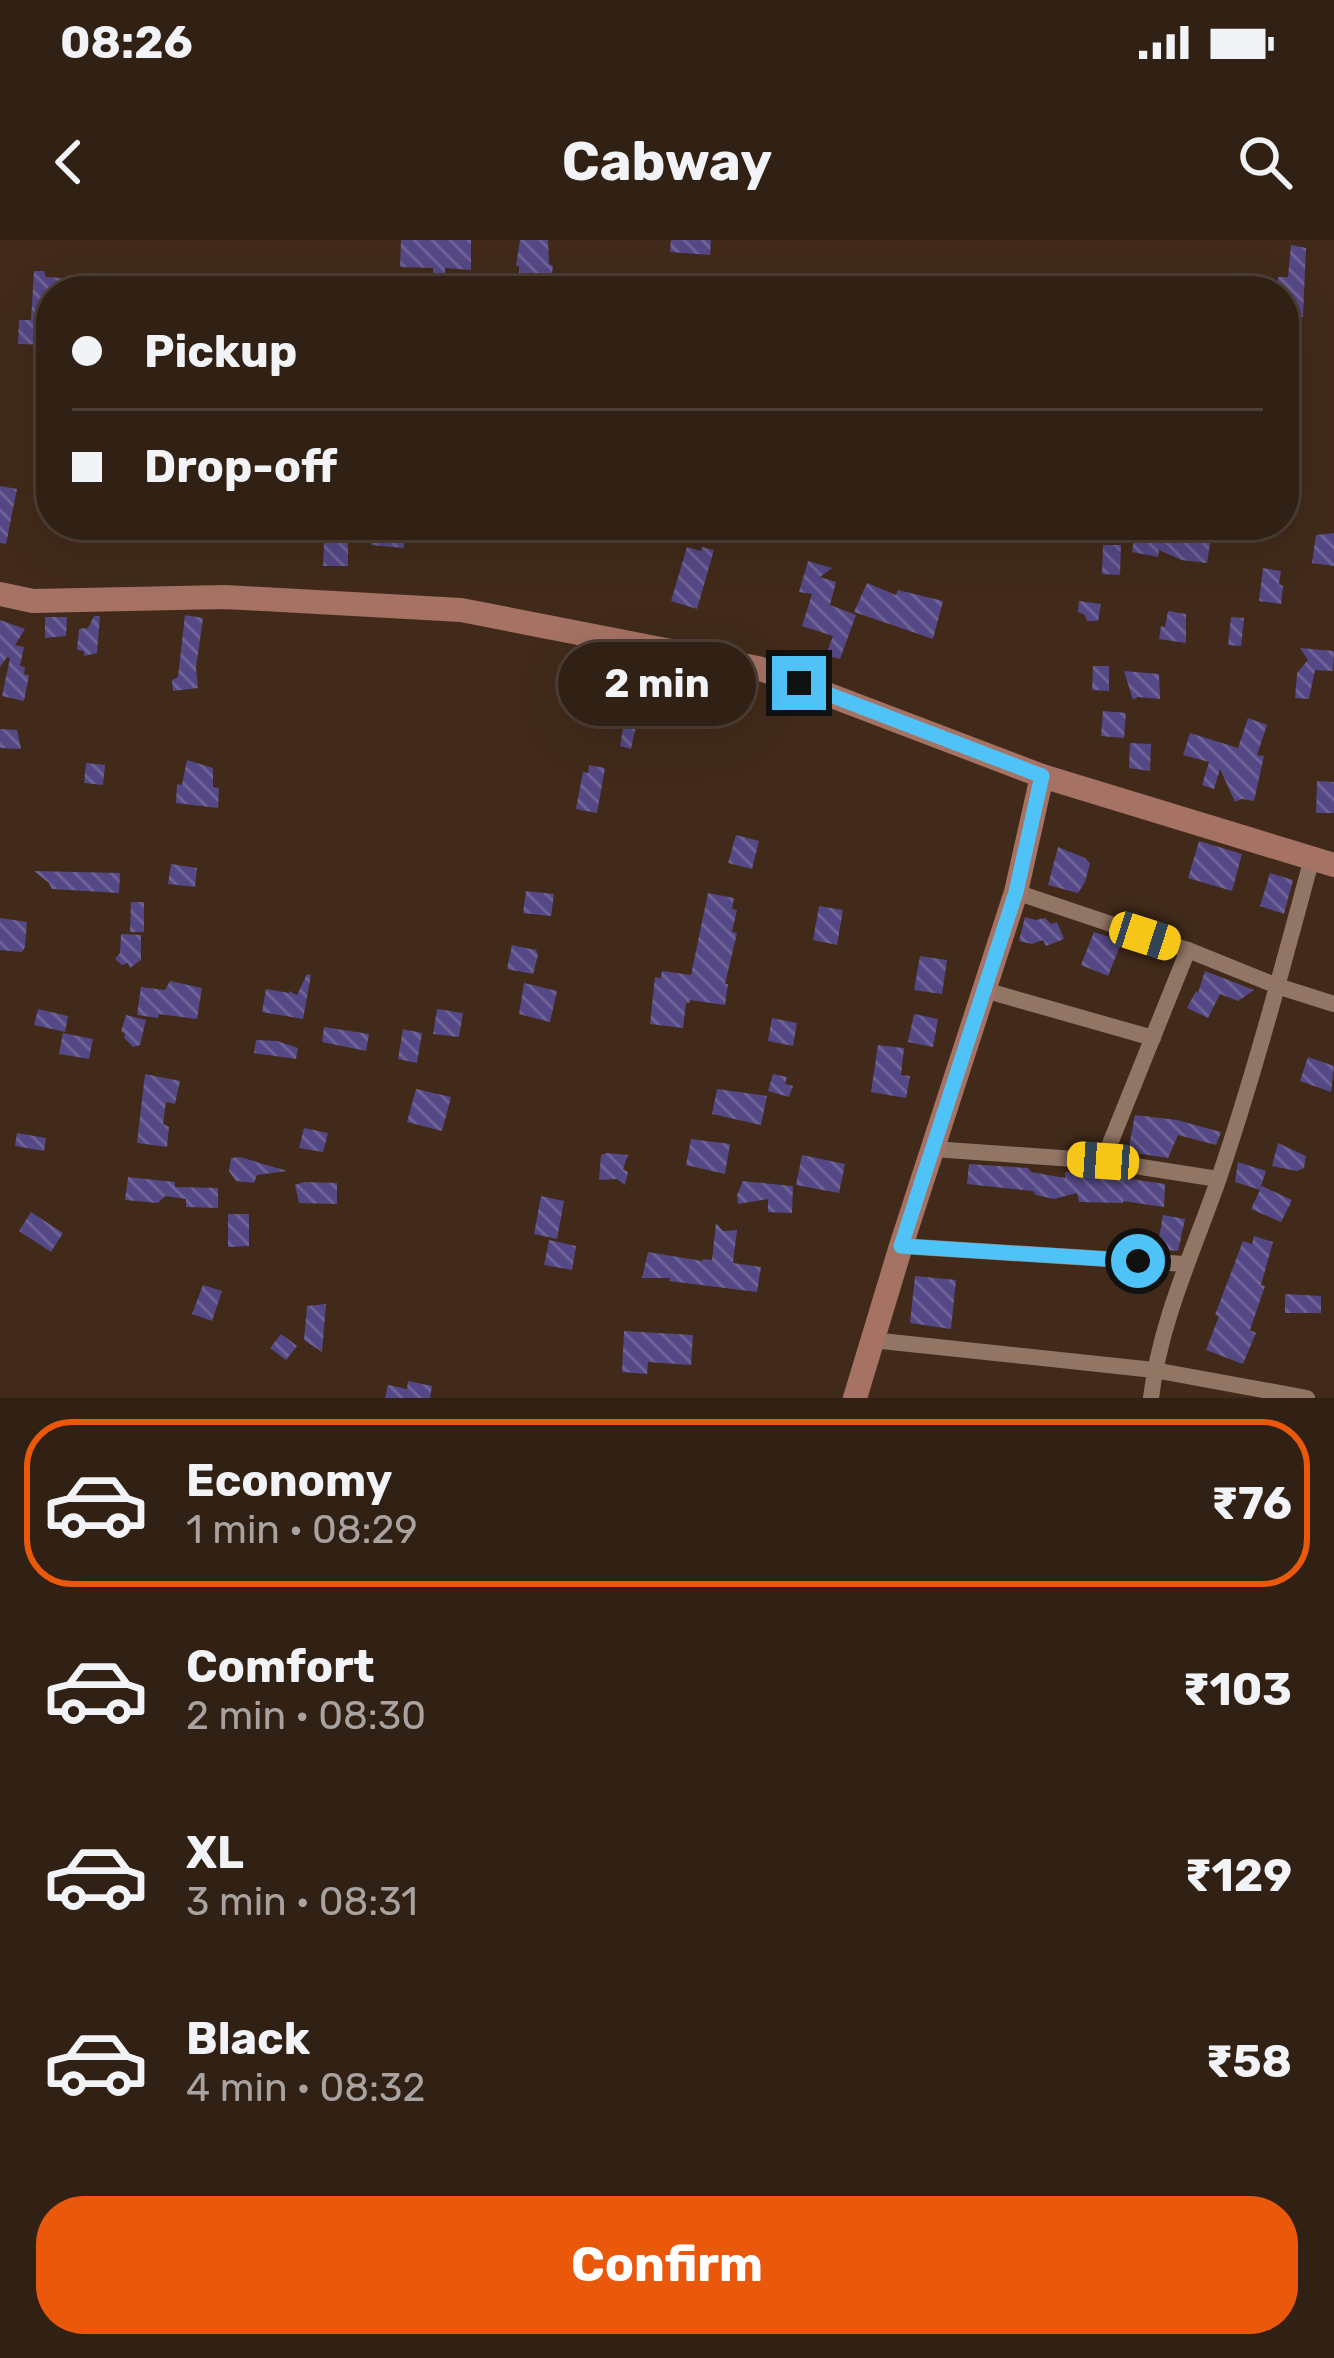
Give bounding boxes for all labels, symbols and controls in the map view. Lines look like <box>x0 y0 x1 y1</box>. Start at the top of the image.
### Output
text: 08:26 <box>60 16 193 69</box>
icon: back <box>36 129 102 195</box>
icon: search <box>1232 129 1298 195</box>
text: Cabway <box>562 130 772 194</box>
text: Pickup <box>144 325 297 378</box>
text: Drop-off <box>144 440 337 493</box>
callout: 2 min <box>559 641 757 725</box>
route end <box>772 656 826 710</box>
text: 2 min <box>604 661 710 707</box>
car <box>1105 908 1185 964</box>
car <box>1066 1141 1140 1181</box>
route start <box>1111 1234 1165 1288</box>
icon: car <box>42 1449 150 1557</box>
text: Economy <box>186 1454 392 1507</box>
text: ₹76 <box>1211 1477 1292 1530</box>
text: 1 min · 08:29 <box>186 1507 418 1553</box>
icon: car <box>42 1635 150 1743</box>
text: Comfort <box>186 1640 375 1693</box>
text: ₹103 <box>1182 1663 1292 1716</box>
text: 2 min · 08:30 <box>186 1693 426 1739</box>
icon: car <box>42 1821 150 1929</box>
text: XL <box>186 1826 244 1879</box>
text: ₹129 <box>1185 1849 1292 1902</box>
text: 3 min · 08:31 <box>186 1879 418 1925</box>
icon: car <box>42 2007 150 2115</box>
text: Black <box>186 2012 310 2065</box>
text: ₹58 <box>1205 2035 1292 2088</box>
text: 4 min · 08:32 <box>186 2065 425 2111</box>
button: Confirm <box>36 2196 1298 2334</box>

